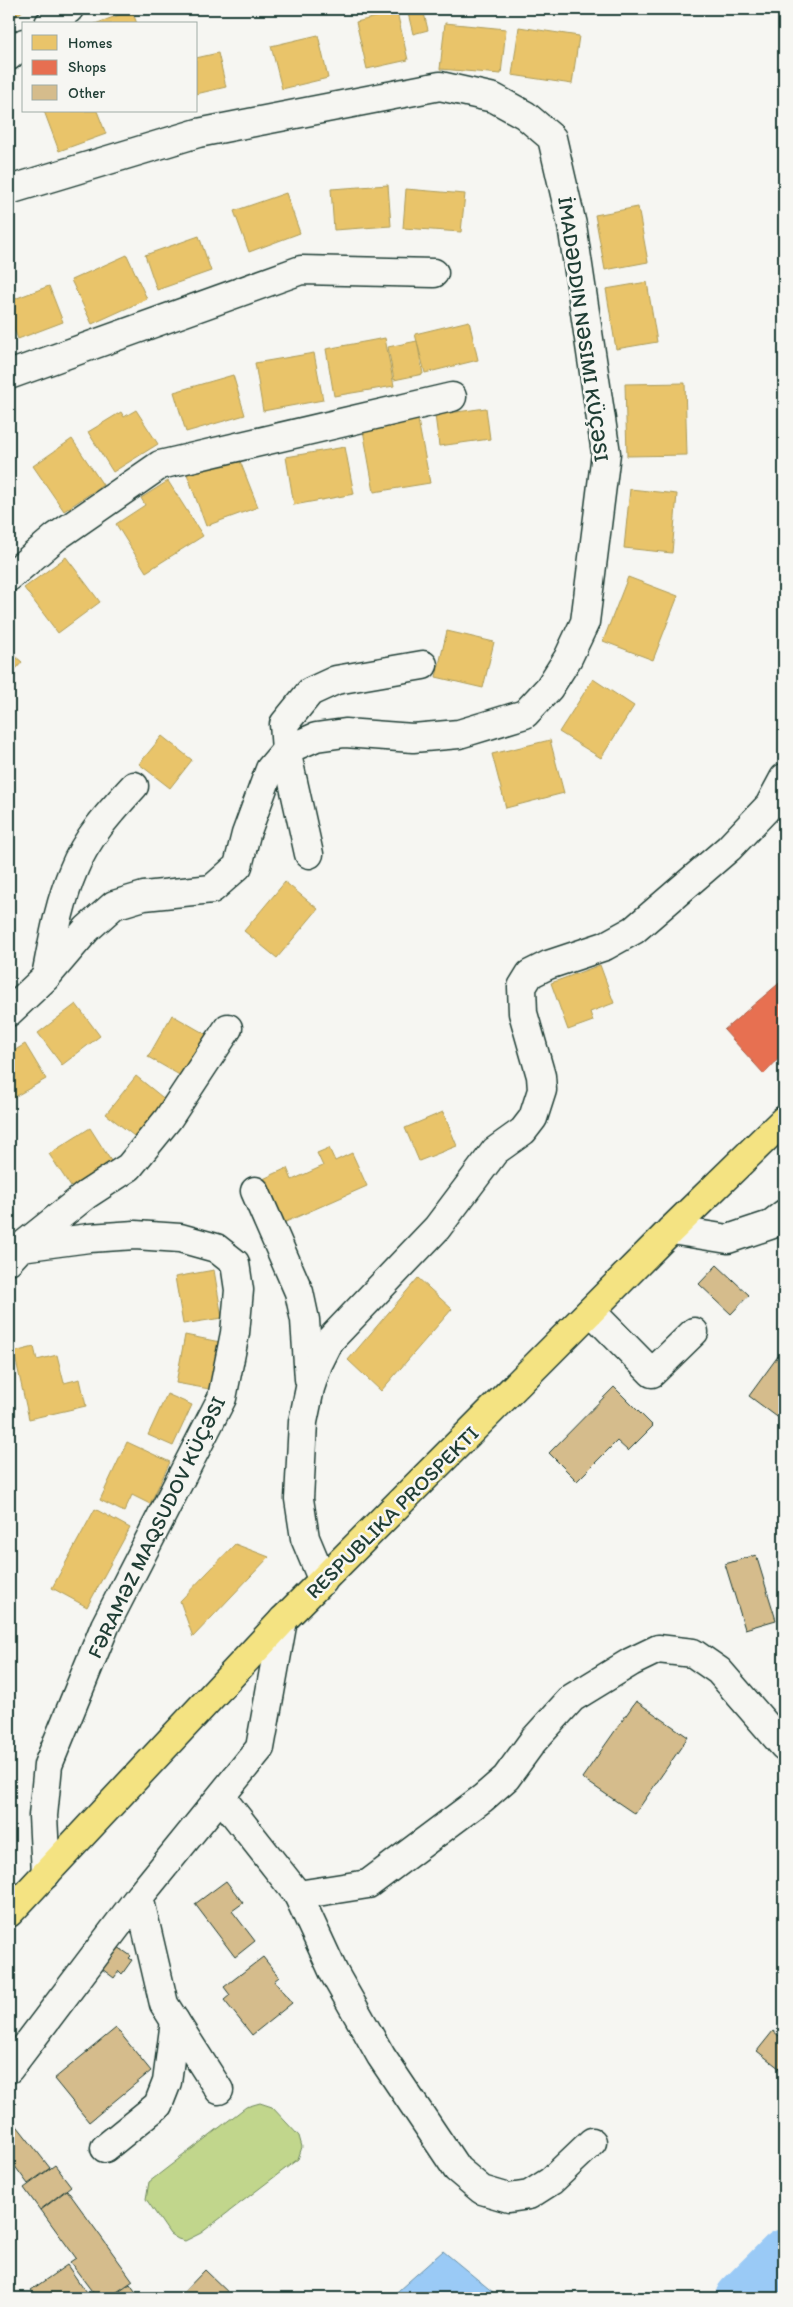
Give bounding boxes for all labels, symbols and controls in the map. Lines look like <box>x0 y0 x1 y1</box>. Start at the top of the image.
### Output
legend <box>22 22 198 112</box>
text: Homes <box>68 34 113 52</box>
text: Shops <box>68 58 107 76</box>
text: Other <box>68 84 105 102</box>
street label: İMADƏDDIN NƏSIMI KÜÇƏSI <box>553 195 615 463</box>
street label: FƏRAMƏZ MAQSUDOV KÜÇƏSI <box>82 1392 230 1662</box>
street label: RESPUBLIKA PROSPEKTI <box>300 1420 484 1604</box>

